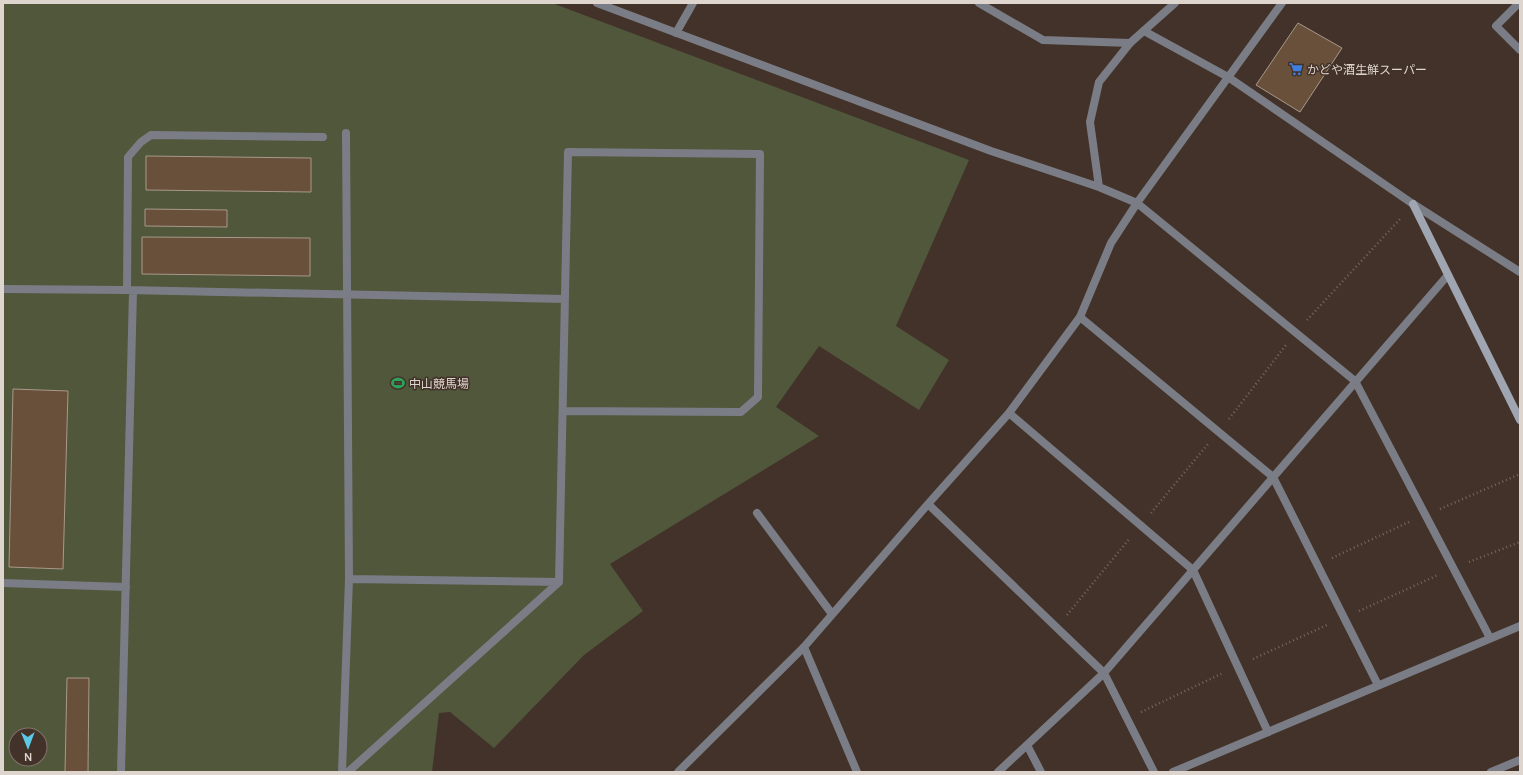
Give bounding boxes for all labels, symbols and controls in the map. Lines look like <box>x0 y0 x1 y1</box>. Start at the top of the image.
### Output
supermarket icon: かどや酒生鮮スーパー <box>1288 61 1304 77</box>
place label: かどや酒生鮮スーパー <box>1307 61 1427 78</box>
sports icon: 中山競馬場 <box>390 375 406 391</box>
place label: 中山競馬場 <box>409 375 469 392</box>
north arrow <box>8 727 48 767</box>
text: N <box>24 750 32 765</box>

